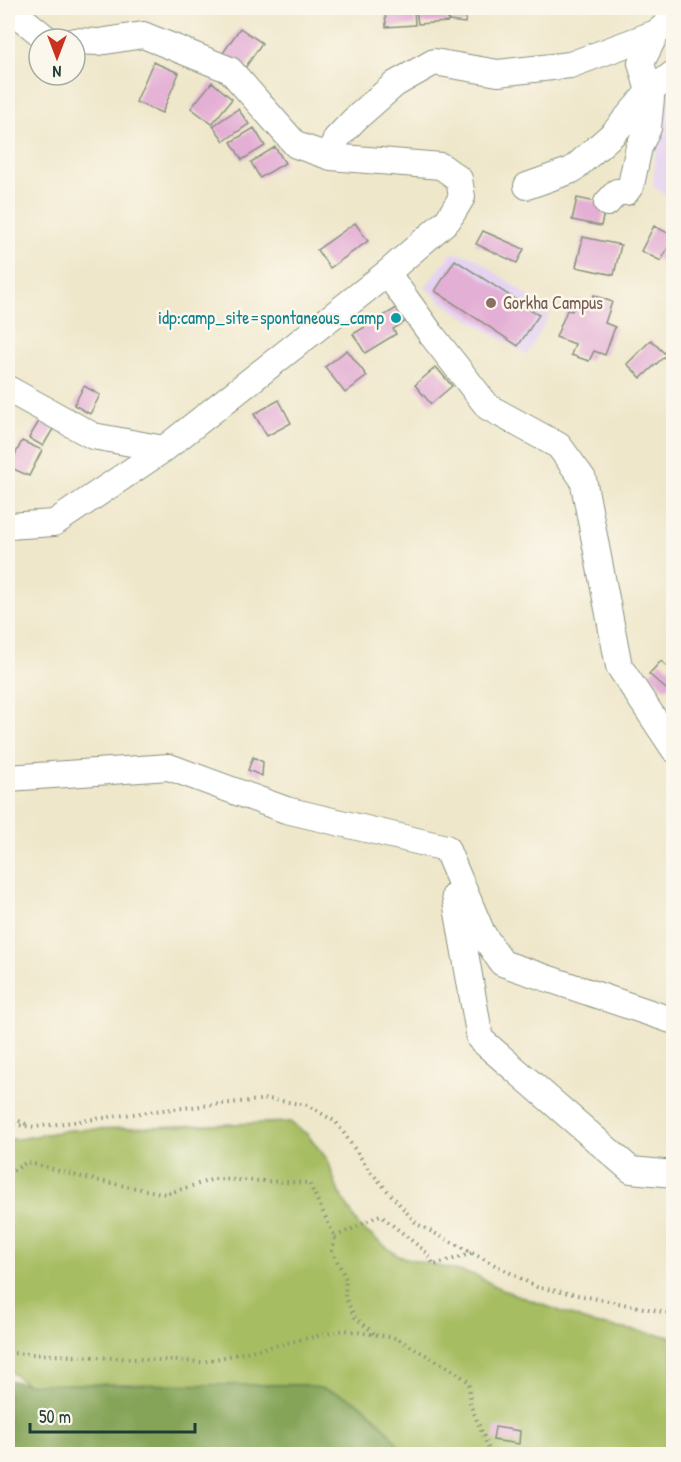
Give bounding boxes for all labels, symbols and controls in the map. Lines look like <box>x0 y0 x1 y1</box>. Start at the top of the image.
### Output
north arrow <box>27 27 87 87</box>
text: N <box>52 61 61 83</box>
place label: Gorkha Campus <box>503 290 603 315</box>
marker: Gorkha Campus <box>484 296 498 310</box>
place label: idp:camp_site=spontaneous_camp <box>158 305 384 330</box>
marker: idp:camp_site=spontaneous_camp <box>389 311 403 325</box>
scale bar <box>30 1396 195 1434</box>
text: 50 m <box>39 1404 71 1429</box>

